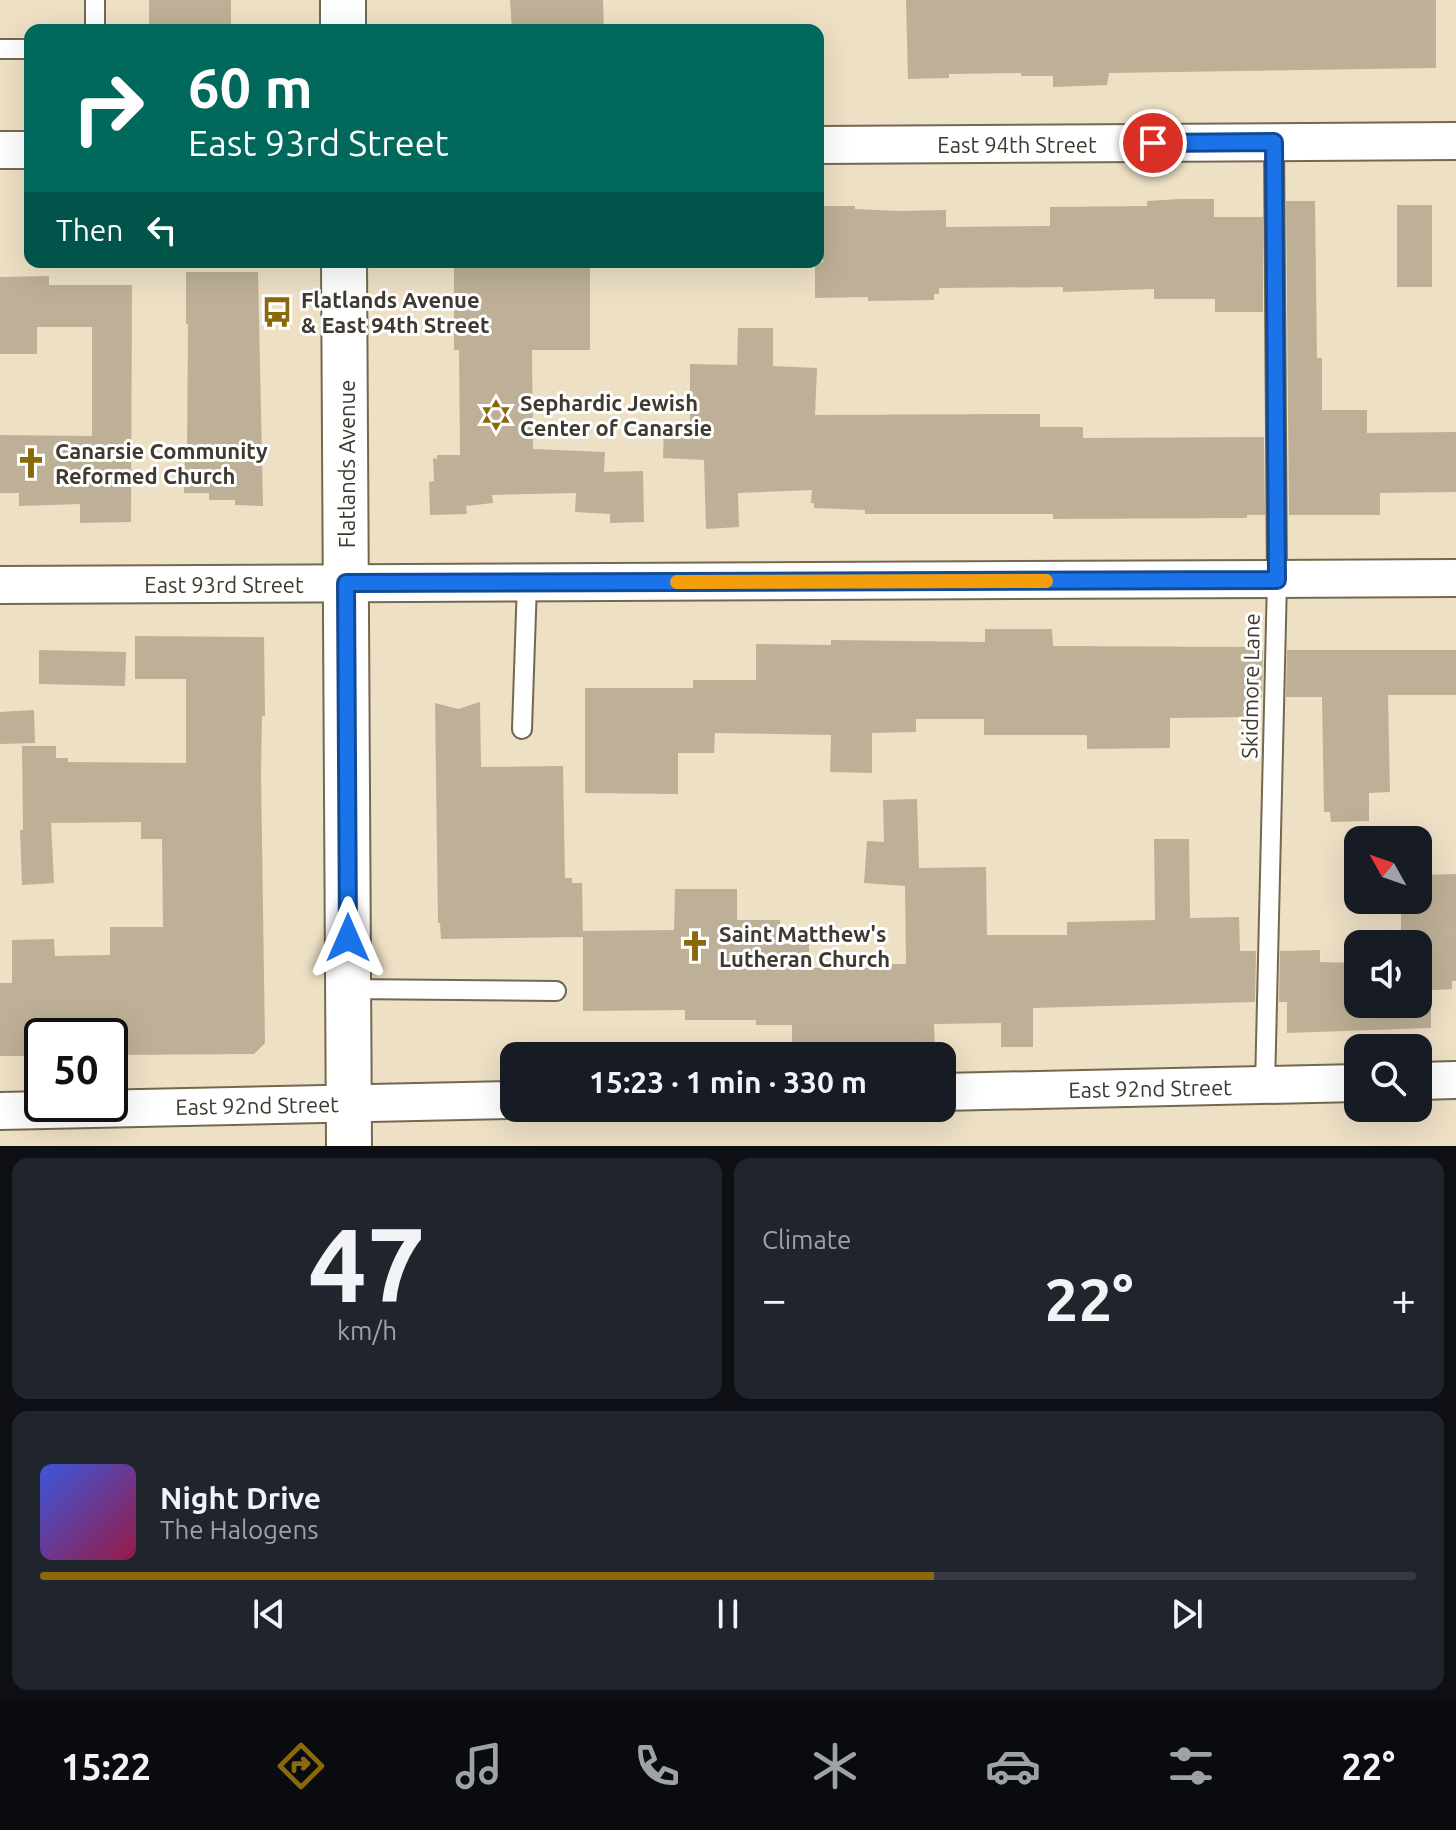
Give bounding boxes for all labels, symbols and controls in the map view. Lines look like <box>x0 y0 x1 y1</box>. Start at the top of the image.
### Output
icon: right <box>56 56 160 160</box>
text: 60 m <box>188 56 313 119</box>
pin <box>1119 109 1187 177</box>
icon: arrive <box>1131 121 1175 165</box>
text: East 93rd Street <box>188 122 449 163</box>
street label: East 94th Street <box>937 132 1097 157</box>
icon: left <box>140 208 184 252</box>
text: Then <box>56 213 124 247</box>
place label: Flatlands Avenue & East 94th Street <box>301 287 489 337</box>
bus stop icon: Flatlands Avenue & East 94th Street <box>260 295 294 329</box>
street label: Flatlands Avenue <box>334 380 359 548</box>
place label: Sephardic Jewish Center of Canarsie <box>520 390 712 440</box>
synagogue icon: Sephardic Jewish Center of Canarsie <box>479 398 513 432</box>
place label: Canarsie Community Reformed Church <box>55 438 268 488</box>
church icon: Canarsie Community Reformed Church <box>14 446 48 480</box>
street label: East 93rd Street <box>144 572 304 597</box>
street label: Skidmore Lane <box>1236 613 1264 759</box>
north arrow <box>1344 826 1432 914</box>
map controls <box>1344 826 1432 1122</box>
position arrow <box>306 896 390 980</box>
place label: Saint Matthew's Lutheran Church <box>719 921 890 971</box>
church icon: Saint Matthew's Lutheran Church <box>678 929 712 963</box>
button: sound <box>1344 930 1432 1018</box>
speed limit sign: 50 <box>24 1018 128 1122</box>
button: search <box>1344 1034 1432 1122</box>
text: 15:23 · 1 min · 330 m <box>589 1065 867 1099</box>
street label: East 92nd Street <box>1068 1074 1232 1102</box>
street label: East 92nd Street <box>175 1091 339 1119</box>
text: 47 <box>308 1205 426 1322</box>
text: Climate <box>762 1225 851 1254</box>
text: 22° <box>1045 1265 1133 1332</box>
text: − <box>762 1274 787 1323</box>
text: + <box>1391 1274 1416 1323</box>
text: km/h <box>337 1316 397 1345</box>
text: Night Drive <box>160 1481 321 1515</box>
text: The Halogens <box>160 1515 319 1544</box>
icon: previous <box>247 1592 291 1636</box>
icon: pause <box>706 1592 750 1636</box>
icon: next <box>1165 1592 1209 1636</box>
icon: directions <box>273 1738 329 1794</box>
icon: music <box>451 1738 507 1794</box>
icon: phone <box>629 1738 685 1794</box>
icon: climate <box>807 1738 863 1794</box>
icon: car <box>985 1738 1041 1794</box>
icon: filters <box>1163 1738 1219 1794</box>
text: 15:22 <box>61 1746 151 1787</box>
text: 22° <box>1342 1746 1395 1787</box>

